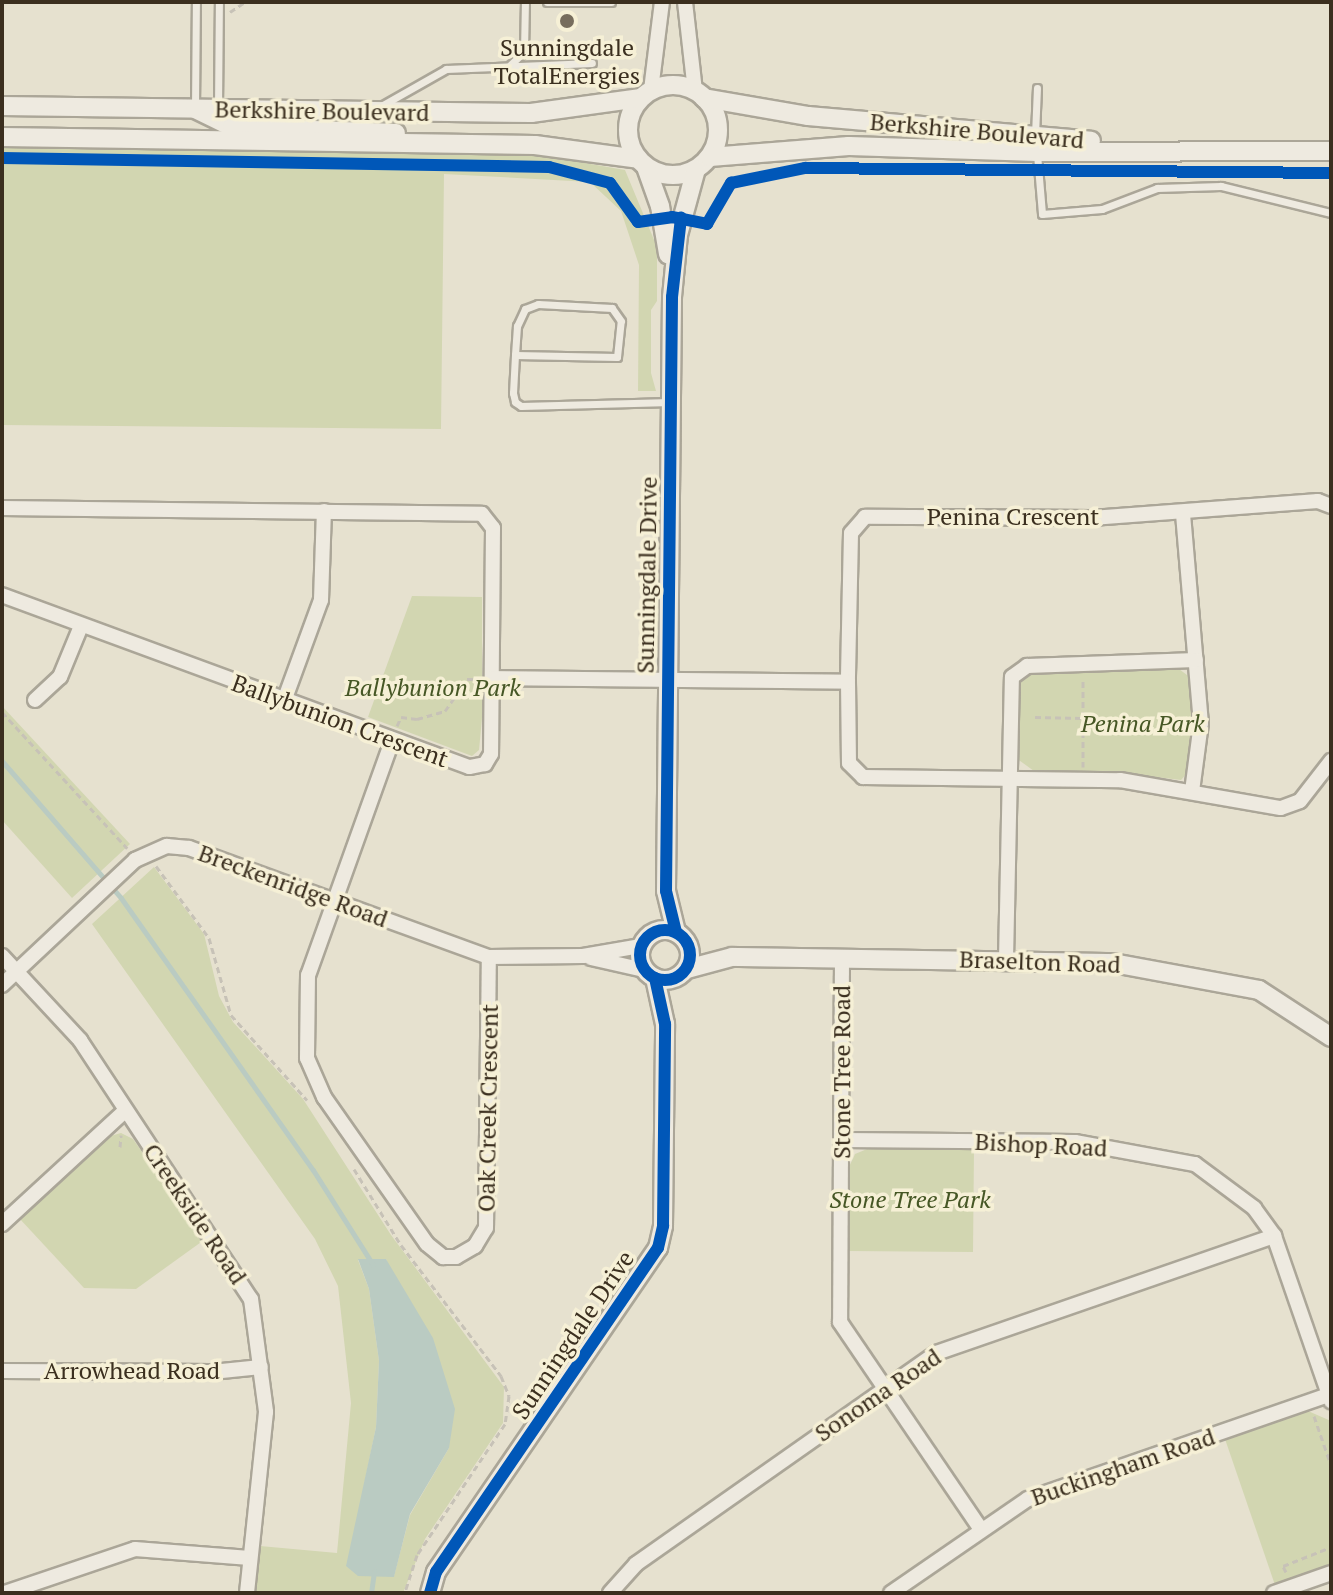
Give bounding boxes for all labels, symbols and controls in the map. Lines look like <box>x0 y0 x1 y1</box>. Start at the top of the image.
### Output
marker: Sunningdale TotalEnergies <box>558 12 576 30</box>
place label: Sunningdale TotalEnergies <box>494 34 640 90</box>
street label: Berkshire Boulevard <box>214 95 430 127</box>
street label: Berkshire Boulevard <box>869 107 1085 155</box>
street label: Sunningdale Drive <box>631 476 663 674</box>
street label: Penina Crescent <box>927 503 1099 531</box>
street label: Ballybunion Crescent <box>228 668 452 774</box>
park label: Ballybunion Park <box>345 674 521 702</box>
park label: Penina Park <box>1081 710 1205 738</box>
street label: Breckenridge Road <box>194 838 392 934</box>
street label: Braselton Road <box>959 945 1121 979</box>
street label: Stone Tree Road <box>828 985 856 1159</box>
street label: Oak Creek Crescent <box>472 1004 504 1212</box>
street label: Bishop Road <box>974 1127 1108 1163</box>
street label: Creekside Road <box>137 1138 253 1290</box>
park label: Stone Tree Park <box>829 1186 991 1214</box>
street label: Sunningdale Drive <box>506 1245 640 1425</box>
street label: Sonoma Road <box>809 1342 947 1448</box>
street label: Arrowhead Road <box>44 1357 220 1385</box>
street label: Buckingham Road <box>1027 1422 1219 1512</box>

